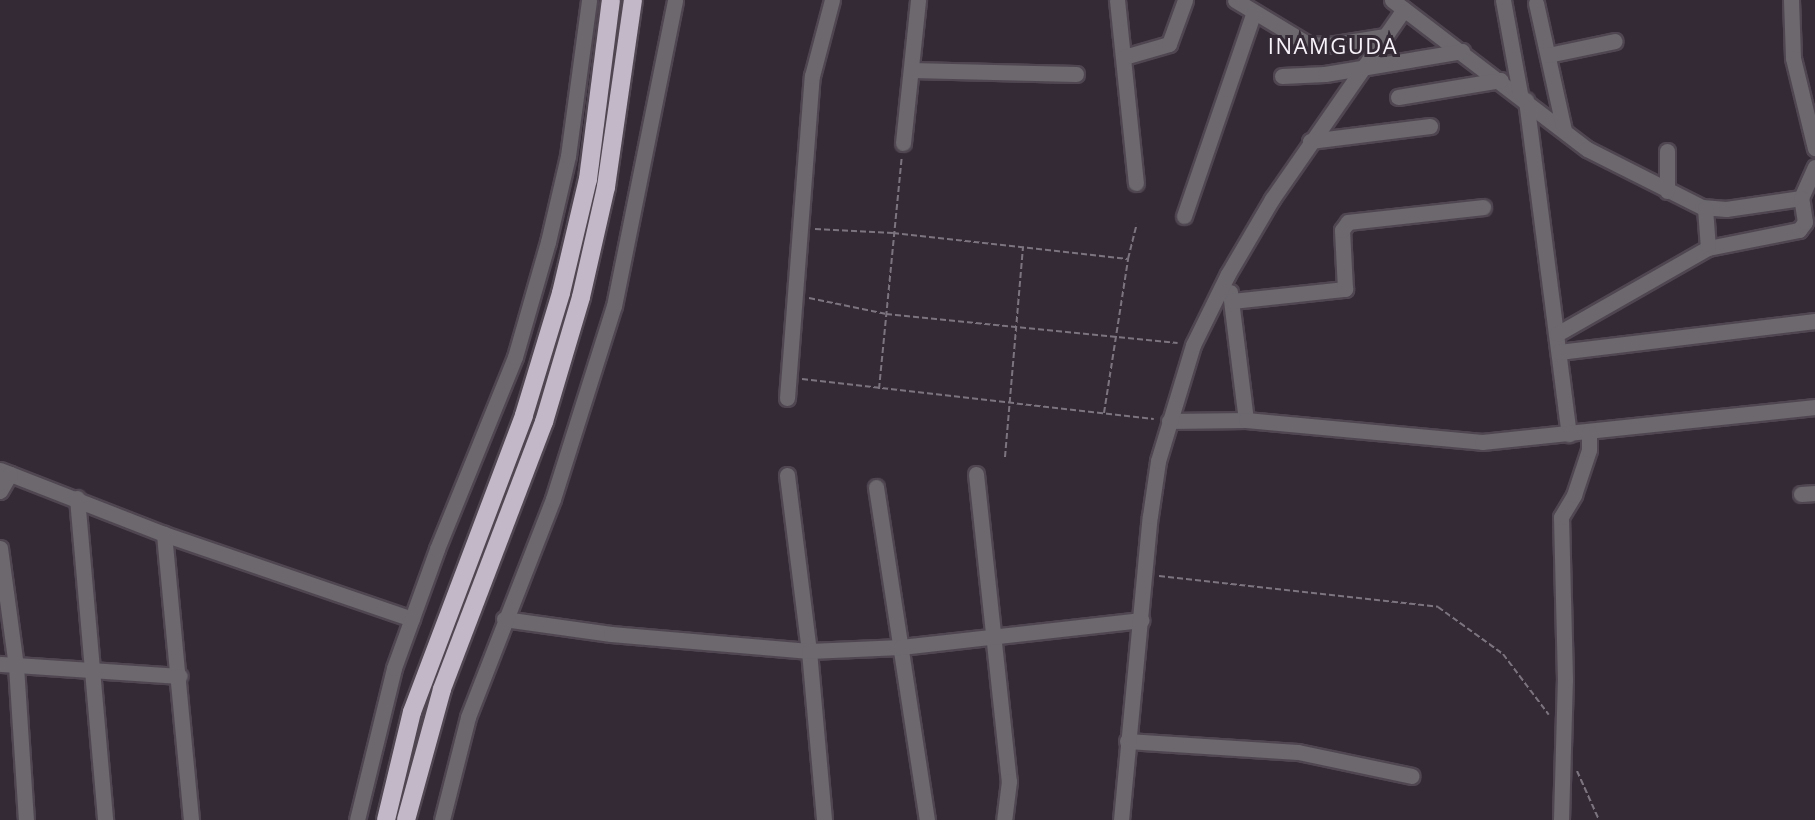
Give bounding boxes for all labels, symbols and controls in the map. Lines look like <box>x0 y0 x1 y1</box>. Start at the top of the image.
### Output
district label: INAMGUDA <box>1268 33 1398 59</box>

